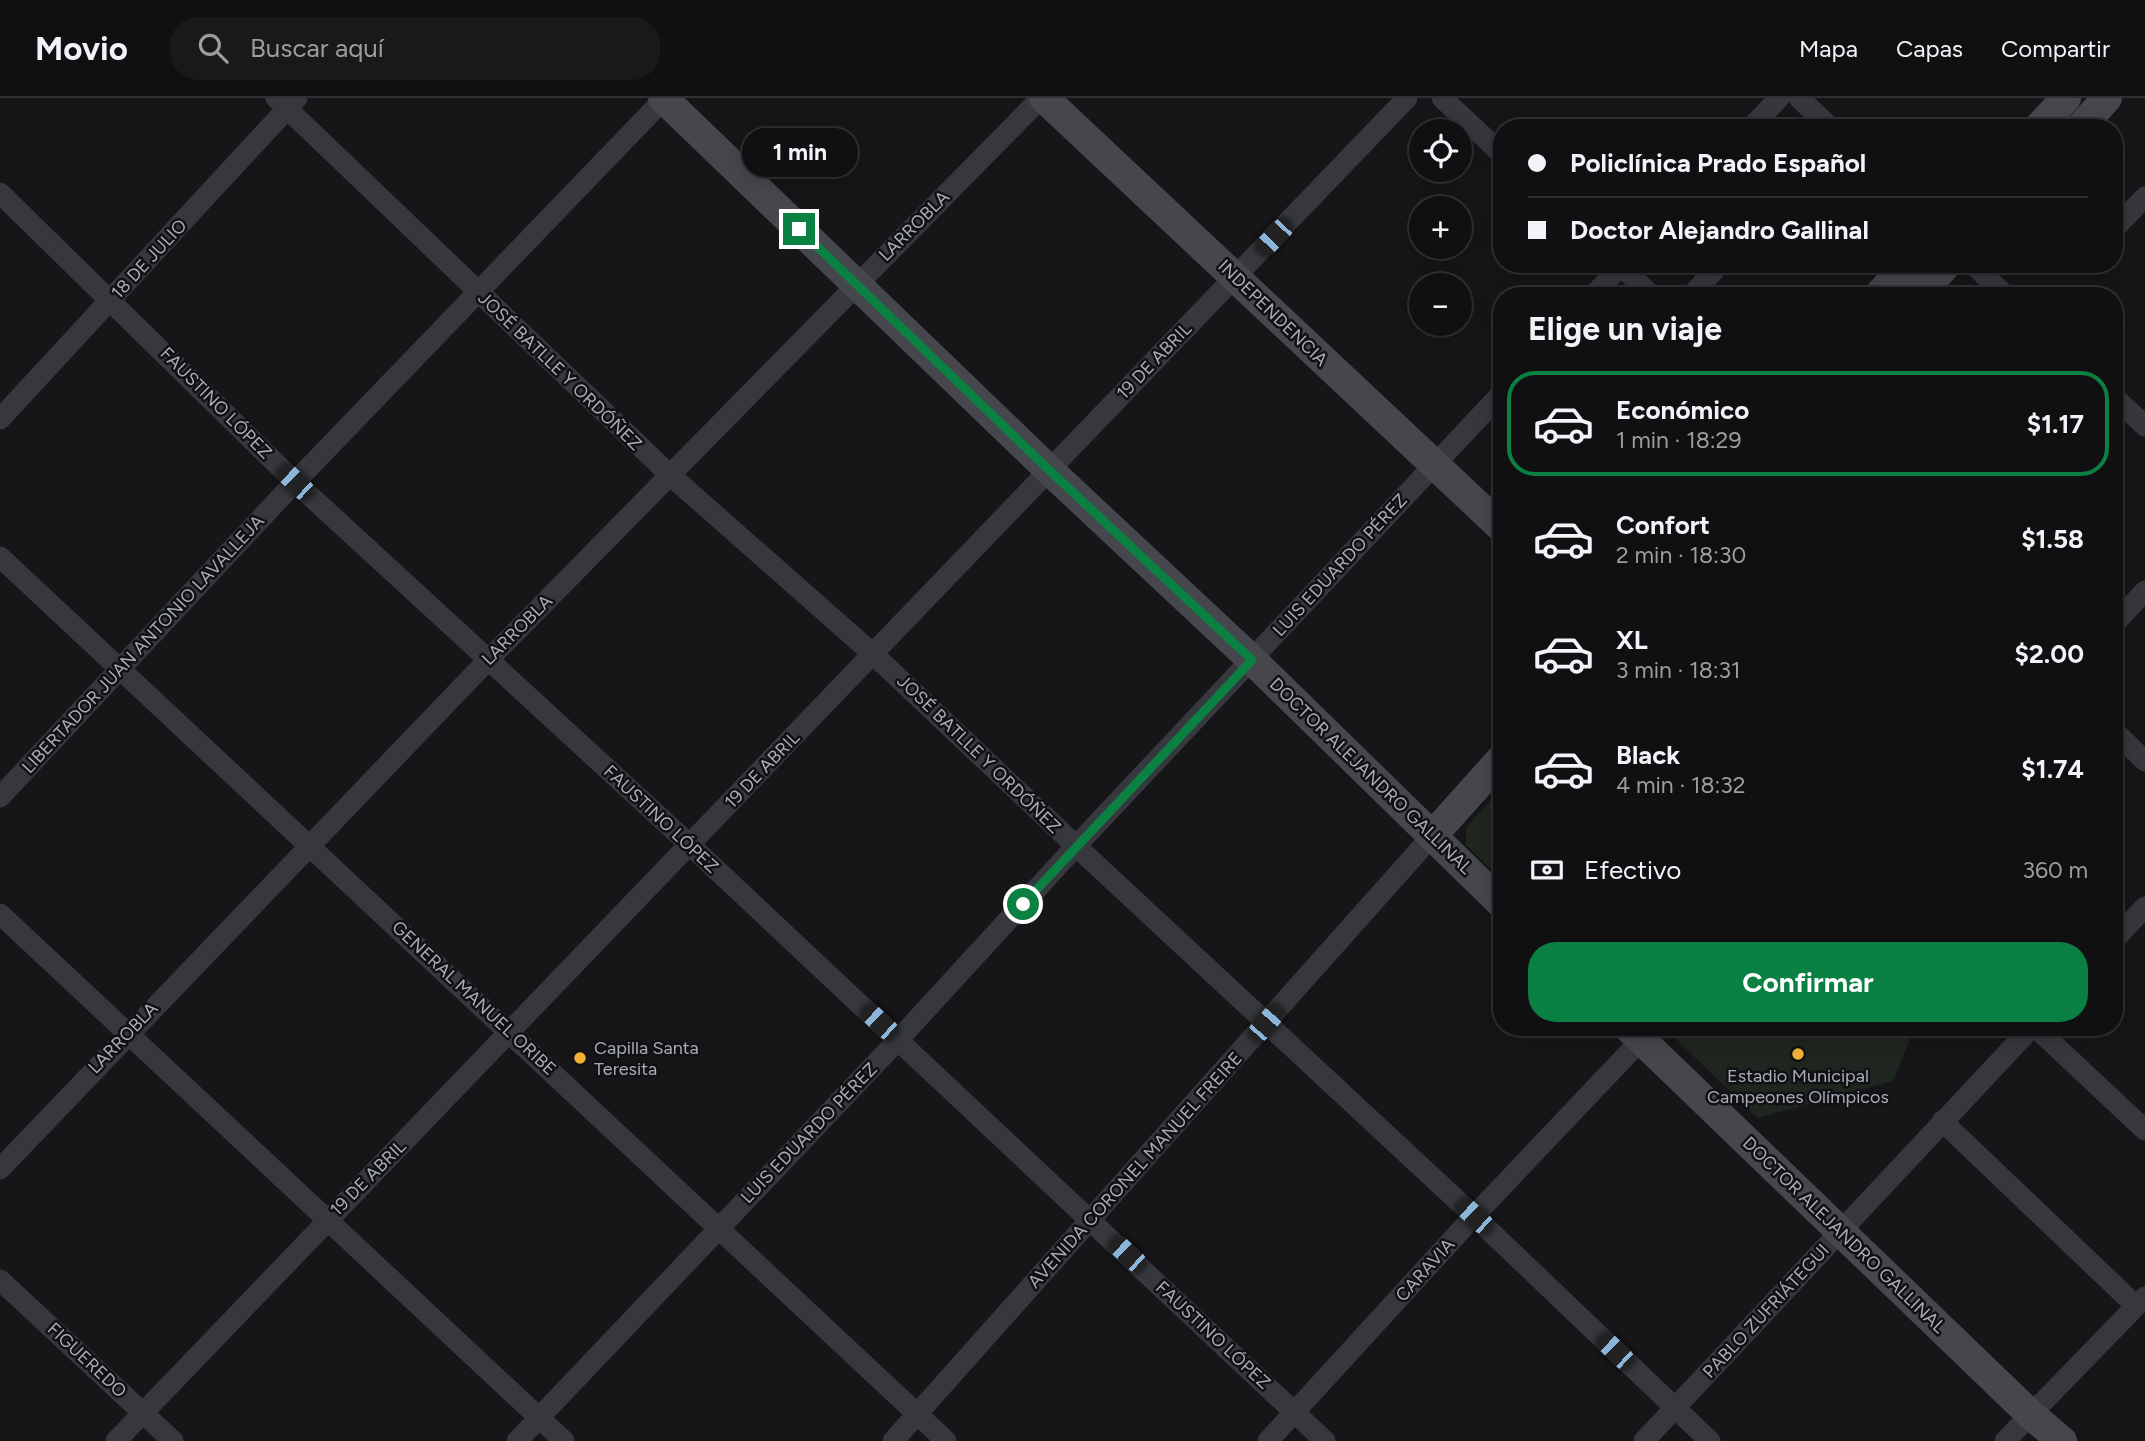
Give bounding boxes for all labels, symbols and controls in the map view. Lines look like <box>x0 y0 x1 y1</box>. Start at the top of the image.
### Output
search box <box>170 17 660 80</box>
text: Movio <box>35 29 128 68</box>
icon: search <box>194 29 232 67</box>
text: Buscar aquí <box>250 32 384 64</box>
text: Mapa <box>1799 34 1858 63</box>
text: Capas <box>1896 34 1963 63</box>
text: Compartir <box>2001 34 2110 63</box>
map controls <box>1409 119 1472 336</box>
button: locate <box>1409 119 1472 182</box>
callout: 1 min <box>741 128 857 176</box>
text: 1 min <box>773 138 827 166</box>
text: Policlínica Prado Español <box>1570 147 1866 179</box>
street label: LARROBLA <box>874 186 954 266</box>
button: + <box>1409 196 1472 259</box>
route end <box>783 213 815 245</box>
text: Doctor Alejandro Gallinal <box>1570 214 1869 246</box>
street label: 18 DE JULIO <box>107 215 191 303</box>
car <box>1252 215 1297 259</box>
street label: INDEPENDENCIA <box>1214 255 1332 371</box>
button: − <box>1409 273 1472 336</box>
street label: JOSÉ BATLLE Y ORDÓÑEZ <box>474 287 646 455</box>
text: Elige un viaje <box>1528 310 1722 348</box>
street label: 19 DE ABRIL <box>1112 318 1196 404</box>
street label: FAUSTINO LÓPEZ <box>156 343 276 463</box>
icon: car <box>1532 392 1595 455</box>
text: Económico <box>1616 394 1749 426</box>
text: $1.17 <box>2027 408 2084 440</box>
text: 1 min · 18:29 <box>1616 426 1741 454</box>
car <box>273 460 318 504</box>
street label: LUIS EDUARDO PÉREZ <box>1268 489 1412 641</box>
icon: car <box>1532 507 1595 570</box>
text: Confort <box>1616 509 1710 541</box>
street label: LIBERTADOR JUAN ANTONIO LAVALLEJA <box>17 510 269 778</box>
text: $1.58 <box>2021 523 2084 555</box>
text: 2 min · 18:30 <box>1616 541 1746 569</box>
street label: LARROBLA <box>477 590 557 670</box>
icon: car <box>1532 622 1595 685</box>
text: XL <box>1616 624 1648 656</box>
text: $2.00 <box>2014 638 2084 670</box>
text: 3 min · 18:31 <box>1616 656 1741 684</box>
street label: JOSÉ BATLLE Y ORDÓÑEZ <box>893 670 1065 838</box>
street label: DOCTOR ALEJANDRO GALLINAL <box>1265 673 1477 879</box>
street label: 19 DE ABRIL <box>720 727 804 813</box>
icon: car <box>1532 737 1595 800</box>
text: Black <box>1616 739 1680 771</box>
text: $1.74 <box>2021 753 2084 785</box>
street label: FAUSTINO LÓPEZ <box>599 760 723 878</box>
text: 4 min · 18:32 <box>1616 771 1746 799</box>
icon: cash <box>1528 851 1566 889</box>
text: Efectivo <box>1584 854 1681 886</box>
text: 360 m <box>2022 856 2088 884</box>
route start <box>1007 888 1039 920</box>
street label: GENERAL MANUEL ORIBE <box>387 916 561 1080</box>
button: Confirmar <box>1528 942 2088 1022</box>
street label: LARROBLA <box>84 998 162 1078</box>
car <box>857 1000 902 1044</box>
car <box>1245 1000 1288 1046</box>
place label: Capilla Santa Teresita <box>594 1037 699 1080</box>
marker: Estadio Municipal Campeones Olímpicos <box>1790 1046 1806 1062</box>
street label: AVENIDA CORONEL MANUEL FREIRE <box>1023 1047 1247 1293</box>
marker: Capilla Santa Teresita <box>572 1050 588 1066</box>
street label: LUIS EDUARDO PÉREZ <box>736 1058 882 1208</box>
place label: Estadio Municipal Campeones Olímpicos <box>1707 1065 1889 1108</box>
street label: DOCTOR ALEJANDRO GALLINAL <box>1738 1132 1950 1338</box>
street label: 19 DE ABRIL <box>325 1135 411 1221</box>
car <box>1452 1194 1497 1238</box>
car <box>1105 1232 1150 1276</box>
street label: CARAVIA <box>1391 1234 1459 1306</box>
street label: PABLO ZUFRIÁTEGUI <box>1698 1239 1834 1383</box>
street label: FAUSTINO LÓPEZ <box>1151 1276 1275 1394</box>
street label: FIGUEREDO <box>43 1318 131 1402</box>
car <box>1593 1329 1638 1373</box>

